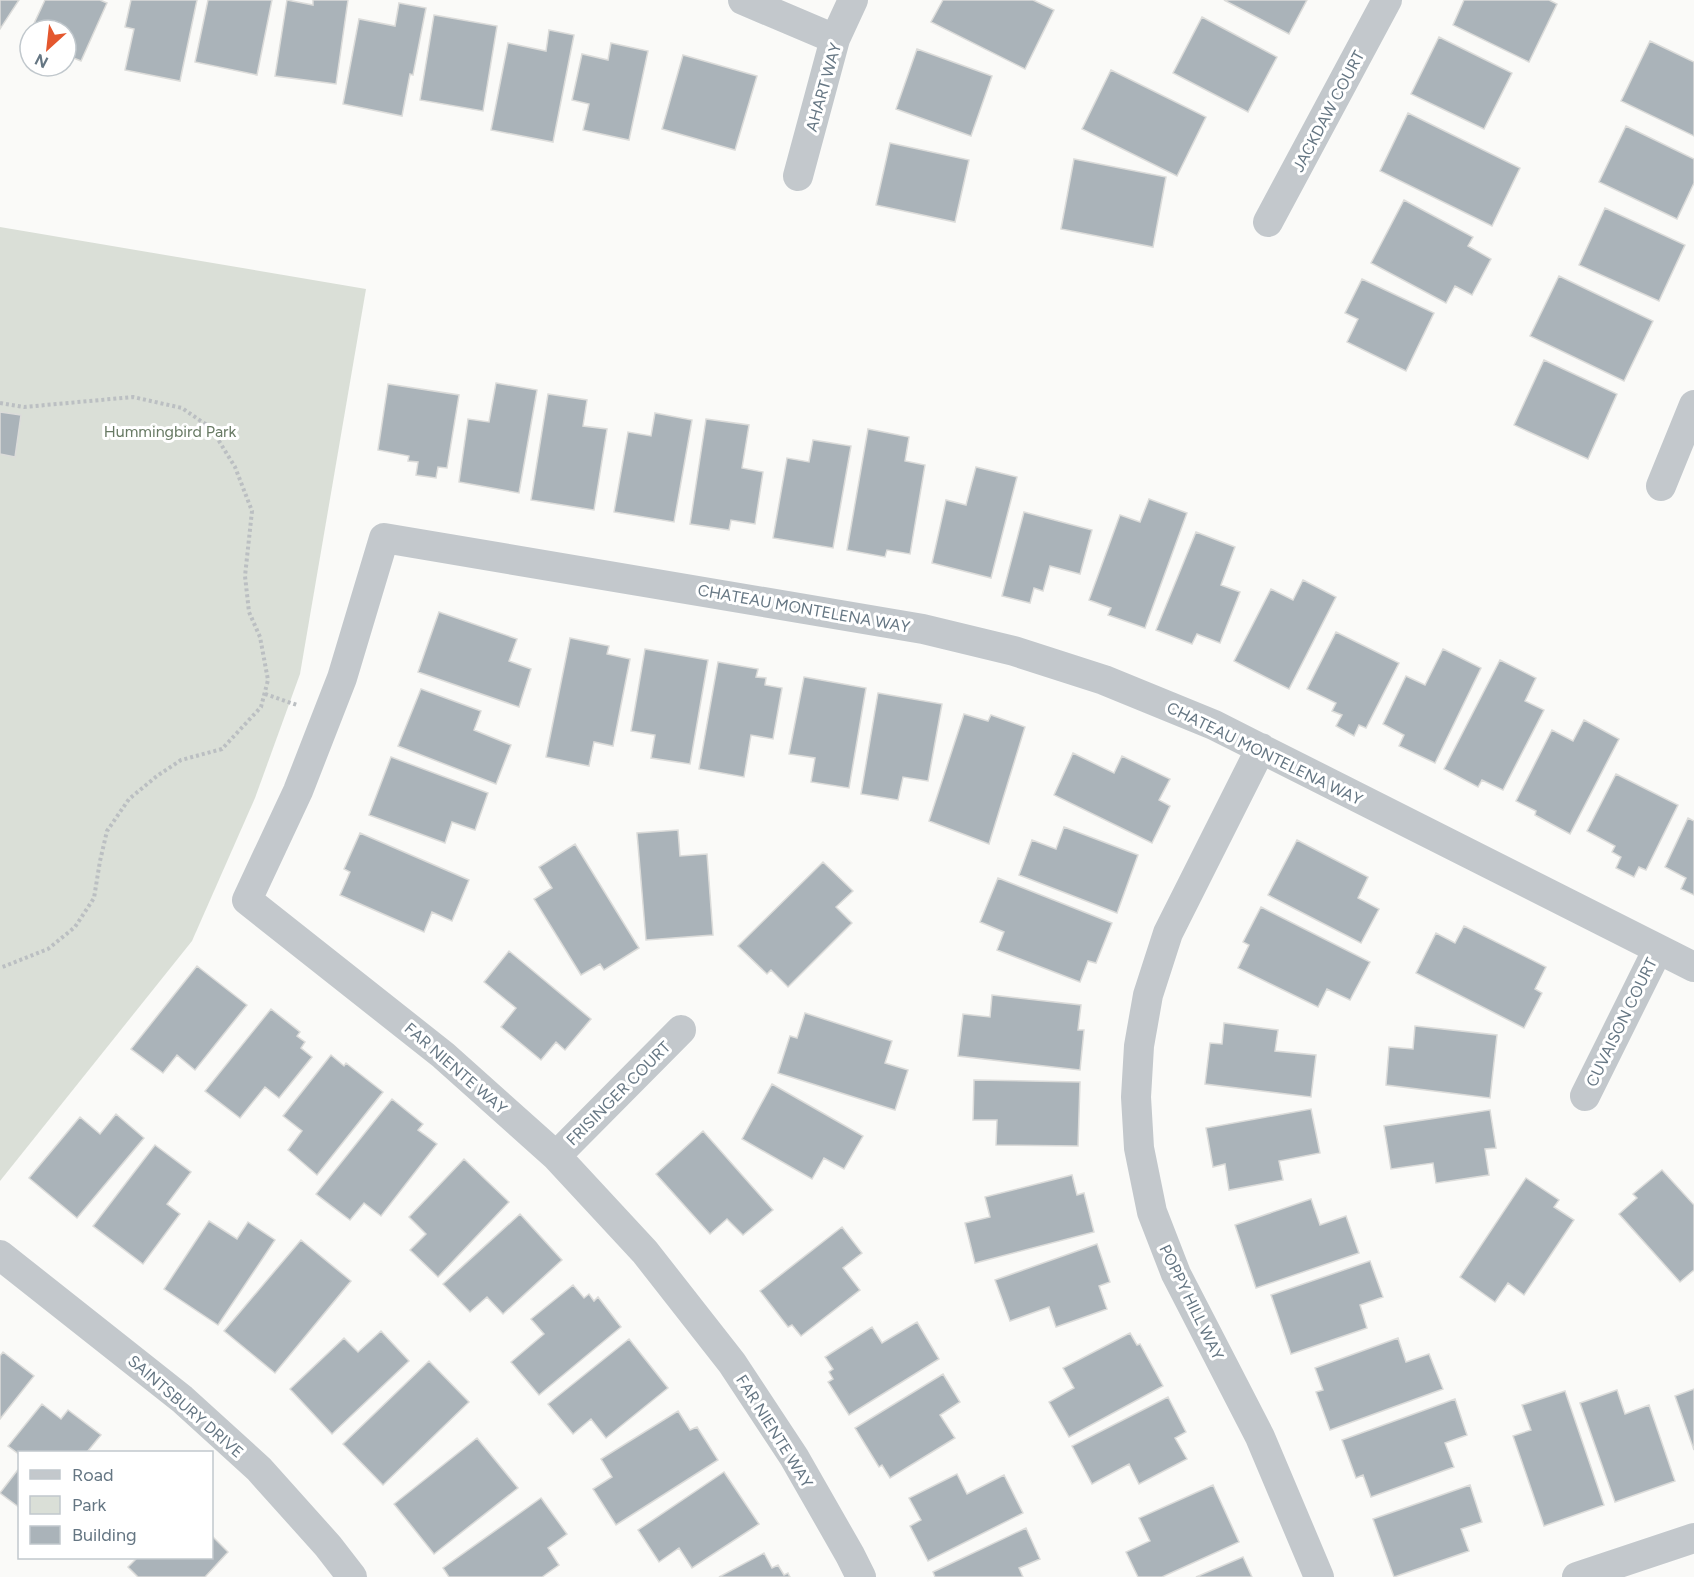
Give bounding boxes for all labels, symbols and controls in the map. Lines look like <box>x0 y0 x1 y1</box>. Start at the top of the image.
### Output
north arrow <box>18 18 78 78</box>
street label: AHART WAY <box>802 40 845 134</box>
street label: JACKDAW COURT <box>1288 47 1369 175</box>
text: N <box>32 50 51 72</box>
park label: Hummingbird Park <box>104 422 236 441</box>
street label: CHATEAU MONTELENA WAY <box>696 580 912 637</box>
street label: CHATEAU MONTELENA WAY <box>1164 698 1366 809</box>
street label: CUVAISON COURT <box>1582 955 1661 1090</box>
street label: FAR NIENTE WAY <box>401 1019 511 1118</box>
street label: FRISINGER COURT <box>562 1037 674 1149</box>
street label: POPPY HILL WAY <box>1155 1241 1228 1363</box>
street label: SAINTSBURY DRIVE <box>124 1351 247 1462</box>
street label: FAR NIENTE WAY <box>732 1371 817 1491</box>
legend <box>18 1451 213 1559</box>
text: Road <box>72 1464 113 1486</box>
text: Park <box>72 1494 107 1516</box>
text: Building <box>72 1524 137 1546</box>

